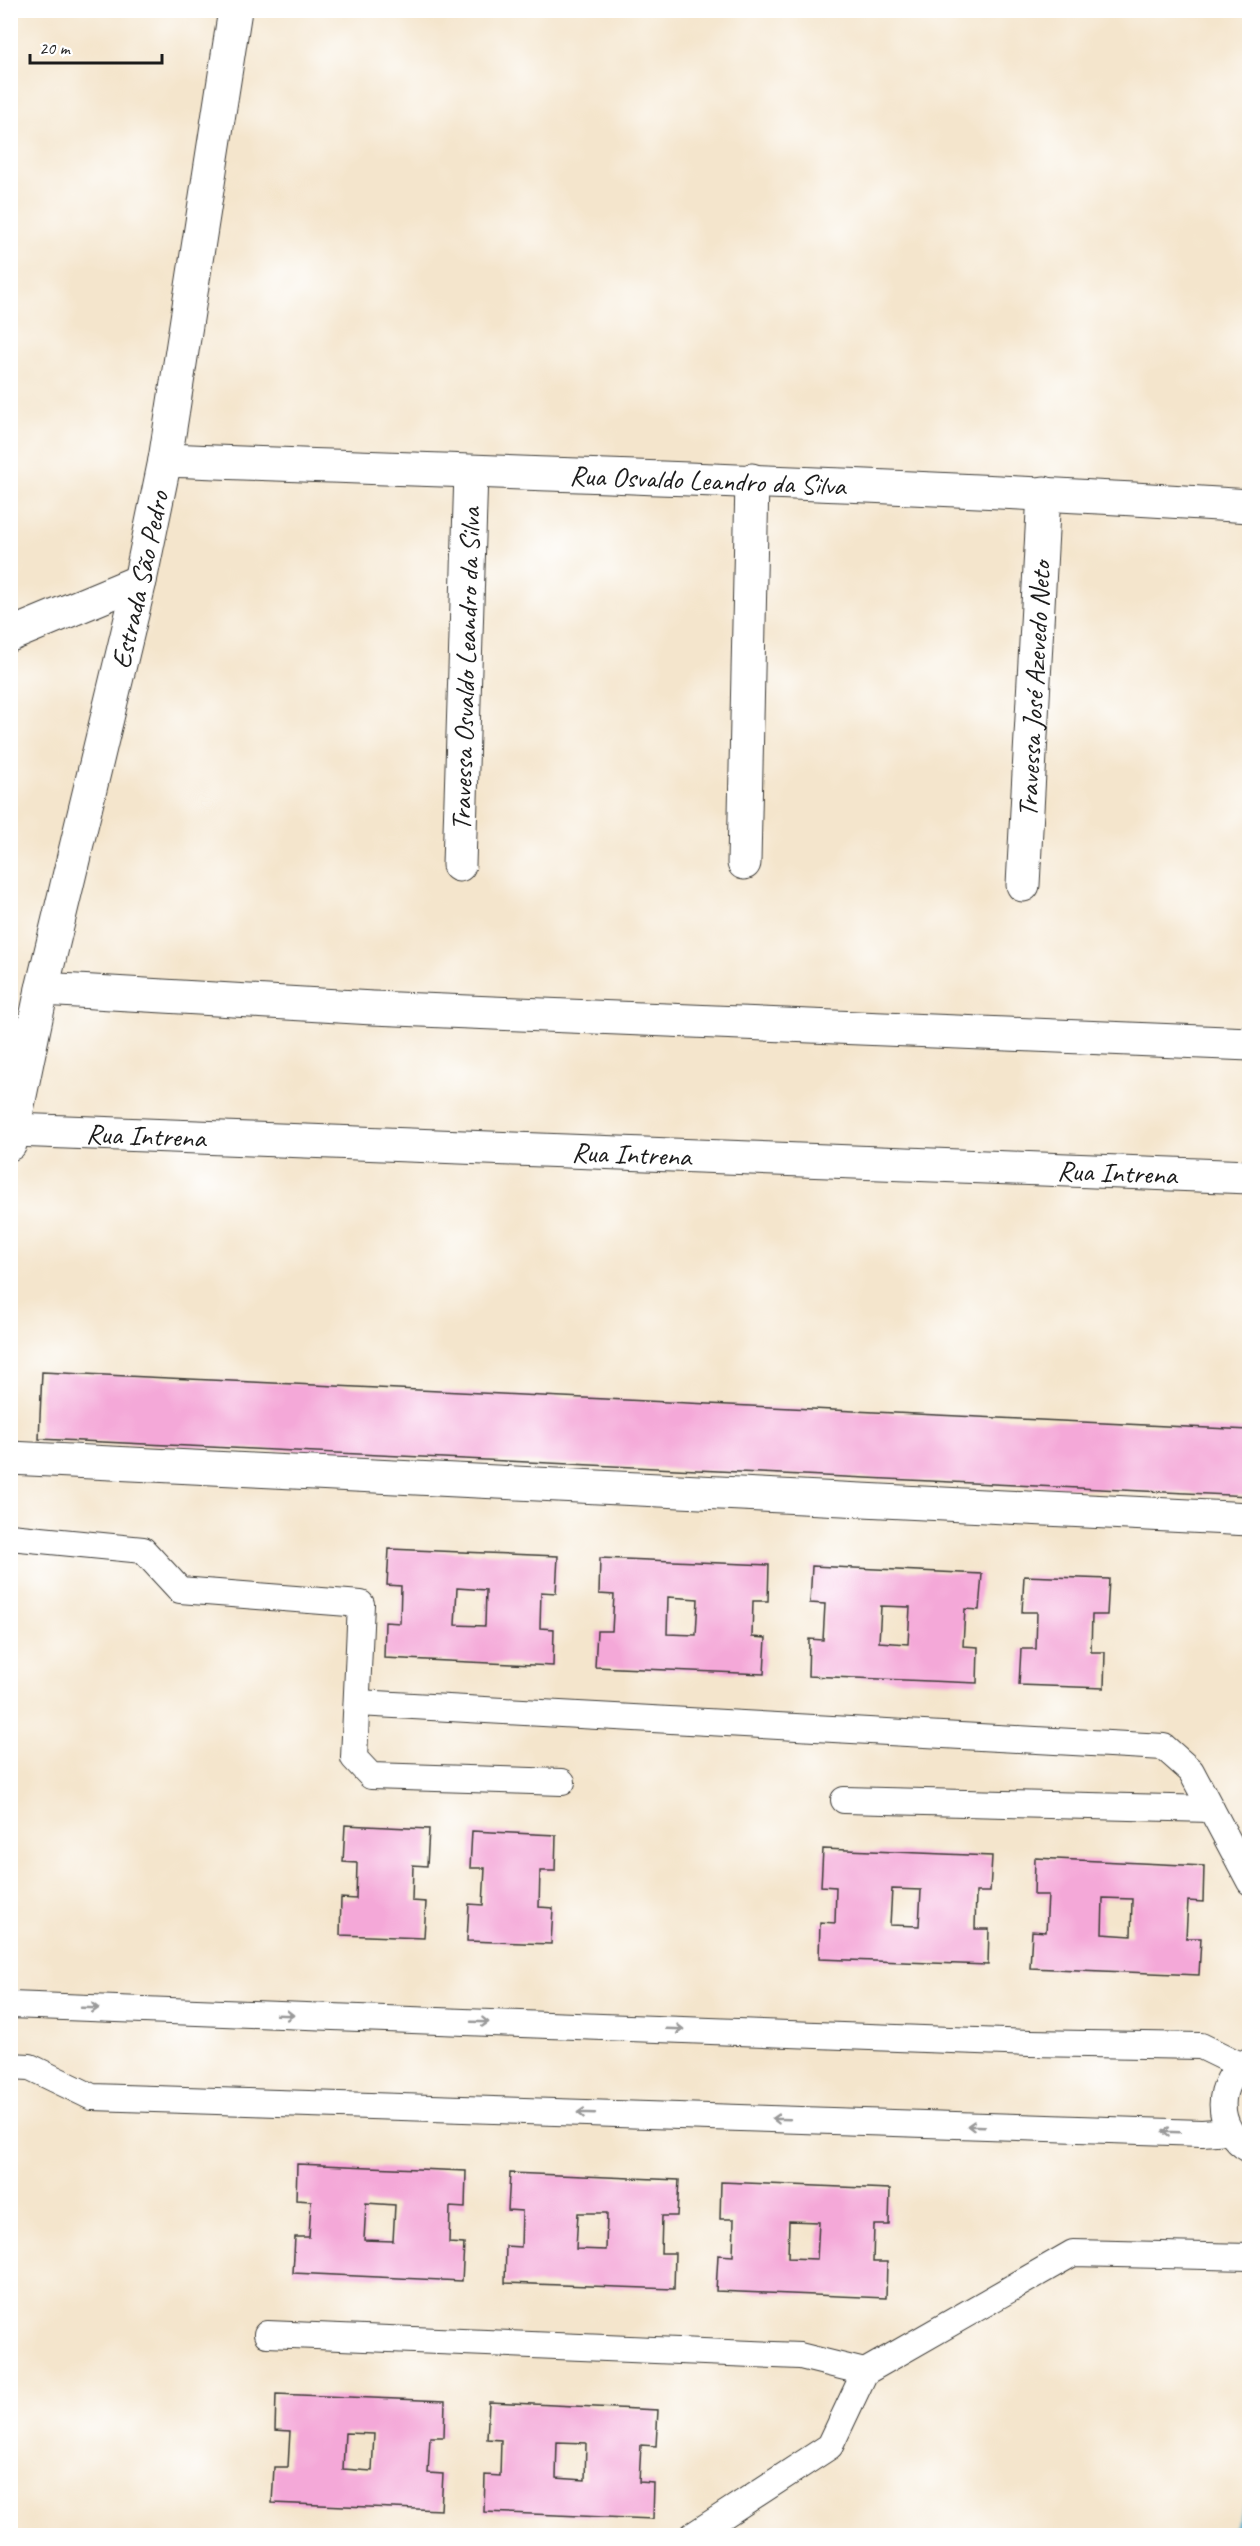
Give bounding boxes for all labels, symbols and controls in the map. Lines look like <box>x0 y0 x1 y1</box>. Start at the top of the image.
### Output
scale bar <box>30 27 162 65</box>
text: 20 m <box>39 37 72 59</box>
street label: Rua Osvaldo Leandro da Silva <box>569 457 848 503</box>
street label: Estrada São Pedro <box>102 486 176 672</box>
street label: Travessa Osvaldo Leandro da Silva <box>443 505 487 831</box>
street label: Travessa José Azevedo Neto <box>1009 557 1058 818</box>
street label: Rua Intrena <box>86 1115 208 1155</box>
street label: Rua Intrena <box>571 1134 694 1173</box>
street label: Rua Intrena <box>1057 1152 1179 1192</box>
one-way arrow <box>79 2002 99 2013</box>
one-way arrow <box>274 2009 294 2021</box>
one-way arrow <box>469 2017 489 2028</box>
one-way arrow <box>664 2024 684 2035</box>
one-way arrow <box>576 2107 596 2119</box>
one-way arrow <box>771 2114 791 2125</box>
one-way arrow <box>966 2120 986 2131</box>
one-way arrow <box>1161 2127 1181 2138</box>

